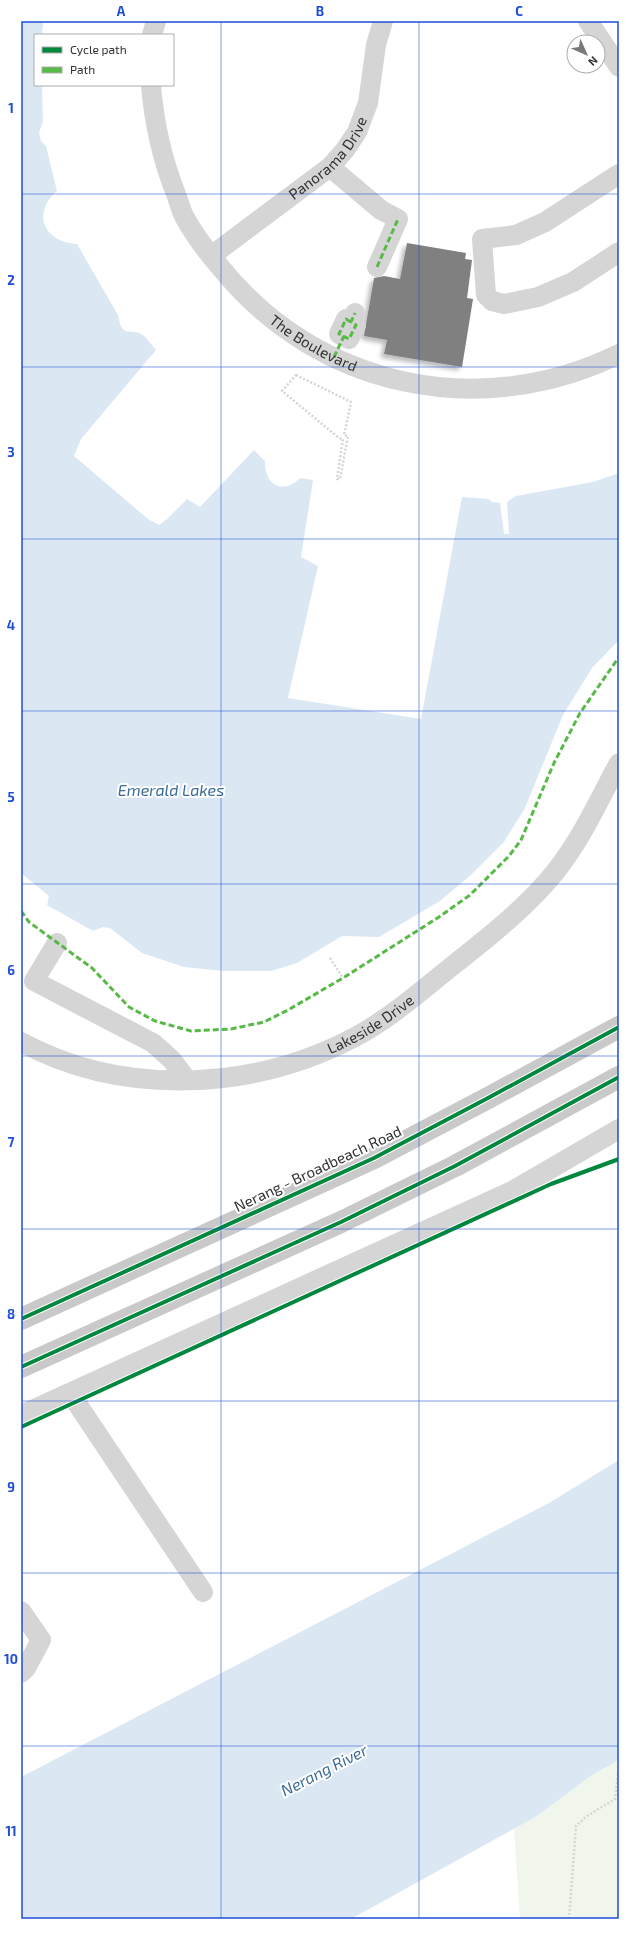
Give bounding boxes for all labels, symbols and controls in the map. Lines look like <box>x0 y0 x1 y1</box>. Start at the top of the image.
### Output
text: A <box>117 3 126 19</box>
text: B <box>316 3 324 19</box>
text: C <box>515 3 523 19</box>
legend <box>34 34 174 86</box>
north arrow <box>566 34 606 74</box>
text: Cycle path <box>70 42 127 56</box>
text: N <box>586 54 601 69</box>
text: Path <box>70 62 95 76</box>
text: 1 <box>8 100 14 116</box>
street label: Panorama Drive <box>285 114 370 203</box>
text: 2 <box>7 272 15 288</box>
street label: The Boulevard <box>266 310 360 375</box>
text: 3 <box>7 444 15 460</box>
text: 4 <box>7 617 15 633</box>
water label: Emerald Lakes <box>118 780 224 799</box>
text: 5 <box>7 789 15 805</box>
text: 6 <box>7 962 15 978</box>
street label: Lakeside Drive <box>324 991 417 1057</box>
street label: Nerang - Broadbeach Road <box>231 1121 404 1215</box>
text: 7 <box>8 1134 15 1150</box>
text: 8 <box>7 1306 15 1322</box>
text: 9 <box>7 1479 15 1495</box>
text: 10 <box>4 1651 18 1667</box>
water label: Nerang River <box>277 1739 371 1799</box>
text: 11 <box>5 1823 17 1839</box>

